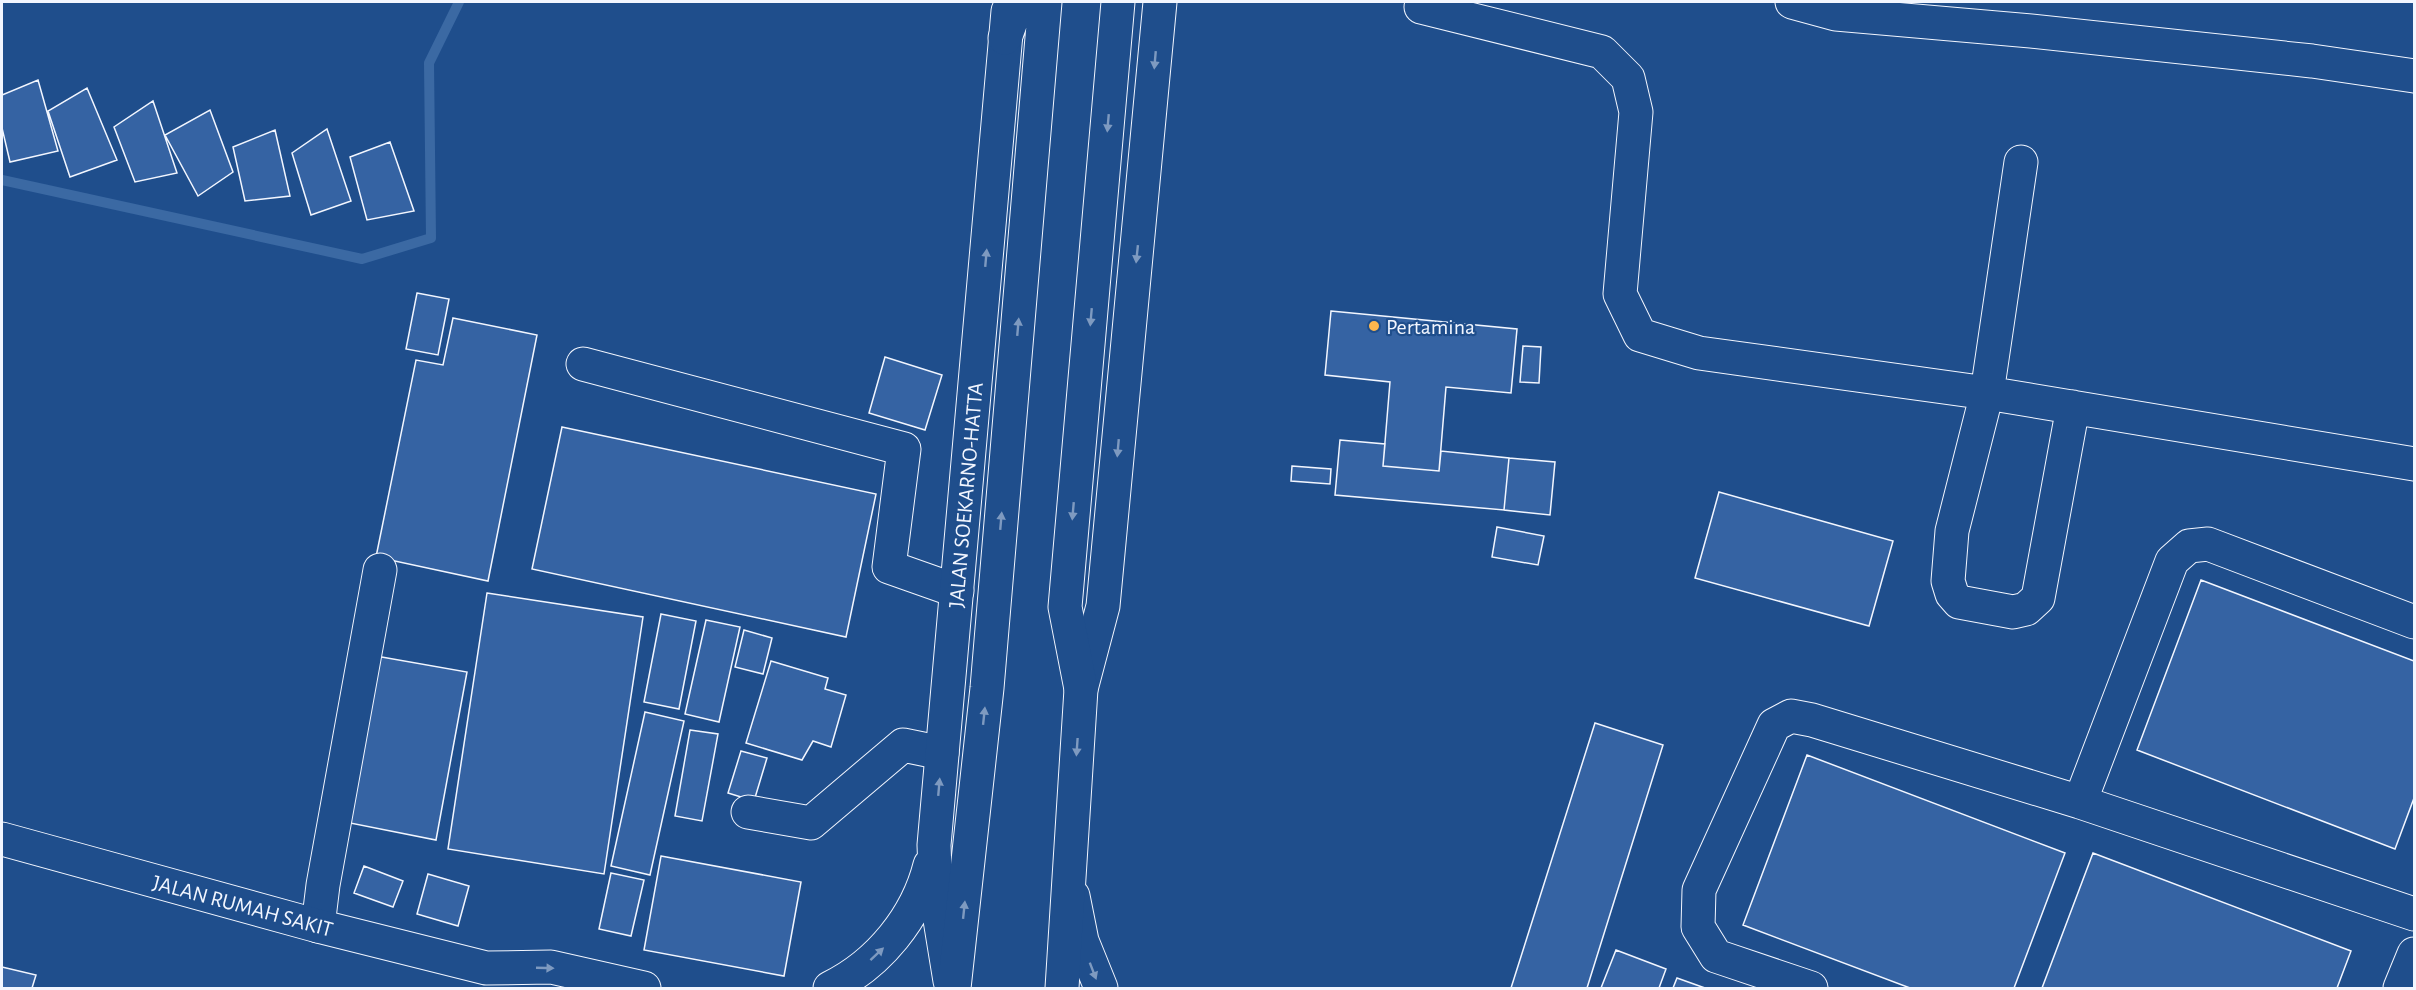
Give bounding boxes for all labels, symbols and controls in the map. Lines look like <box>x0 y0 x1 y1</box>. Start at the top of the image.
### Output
one-way arrow <box>1150 50 1160 69</box>
one-way arrow <box>1103 113 1113 132</box>
one-way arrow <box>1132 245 1142 264</box>
one-way arrow <box>981 249 991 268</box>
one-way arrow <box>1086 307 1095 326</box>
place label: Pertamina <box>1386 316 1475 338</box>
one-way arrow <box>1013 318 1022 337</box>
marker: Pertamina <box>1367 319 1381 333</box>
street label: JALAN SOEKARNO-HATTA <box>945 381 987 609</box>
one-way arrow <box>1113 439 1123 458</box>
one-way arrow <box>1068 502 1078 521</box>
one-way arrow <box>996 512 1006 531</box>
one-way arrow <box>979 706 989 725</box>
one-way arrow <box>1073 738 1082 757</box>
one-way arrow <box>934 777 944 796</box>
street label: JALAN RUMAH SAKIT <box>150 871 336 941</box>
one-way arrow <box>959 900 969 919</box>
one-way arrow <box>870 947 885 961</box>
one-way arrow <box>1089 962 1099 980</box>
one-way arrow <box>535 963 554 972</box>

